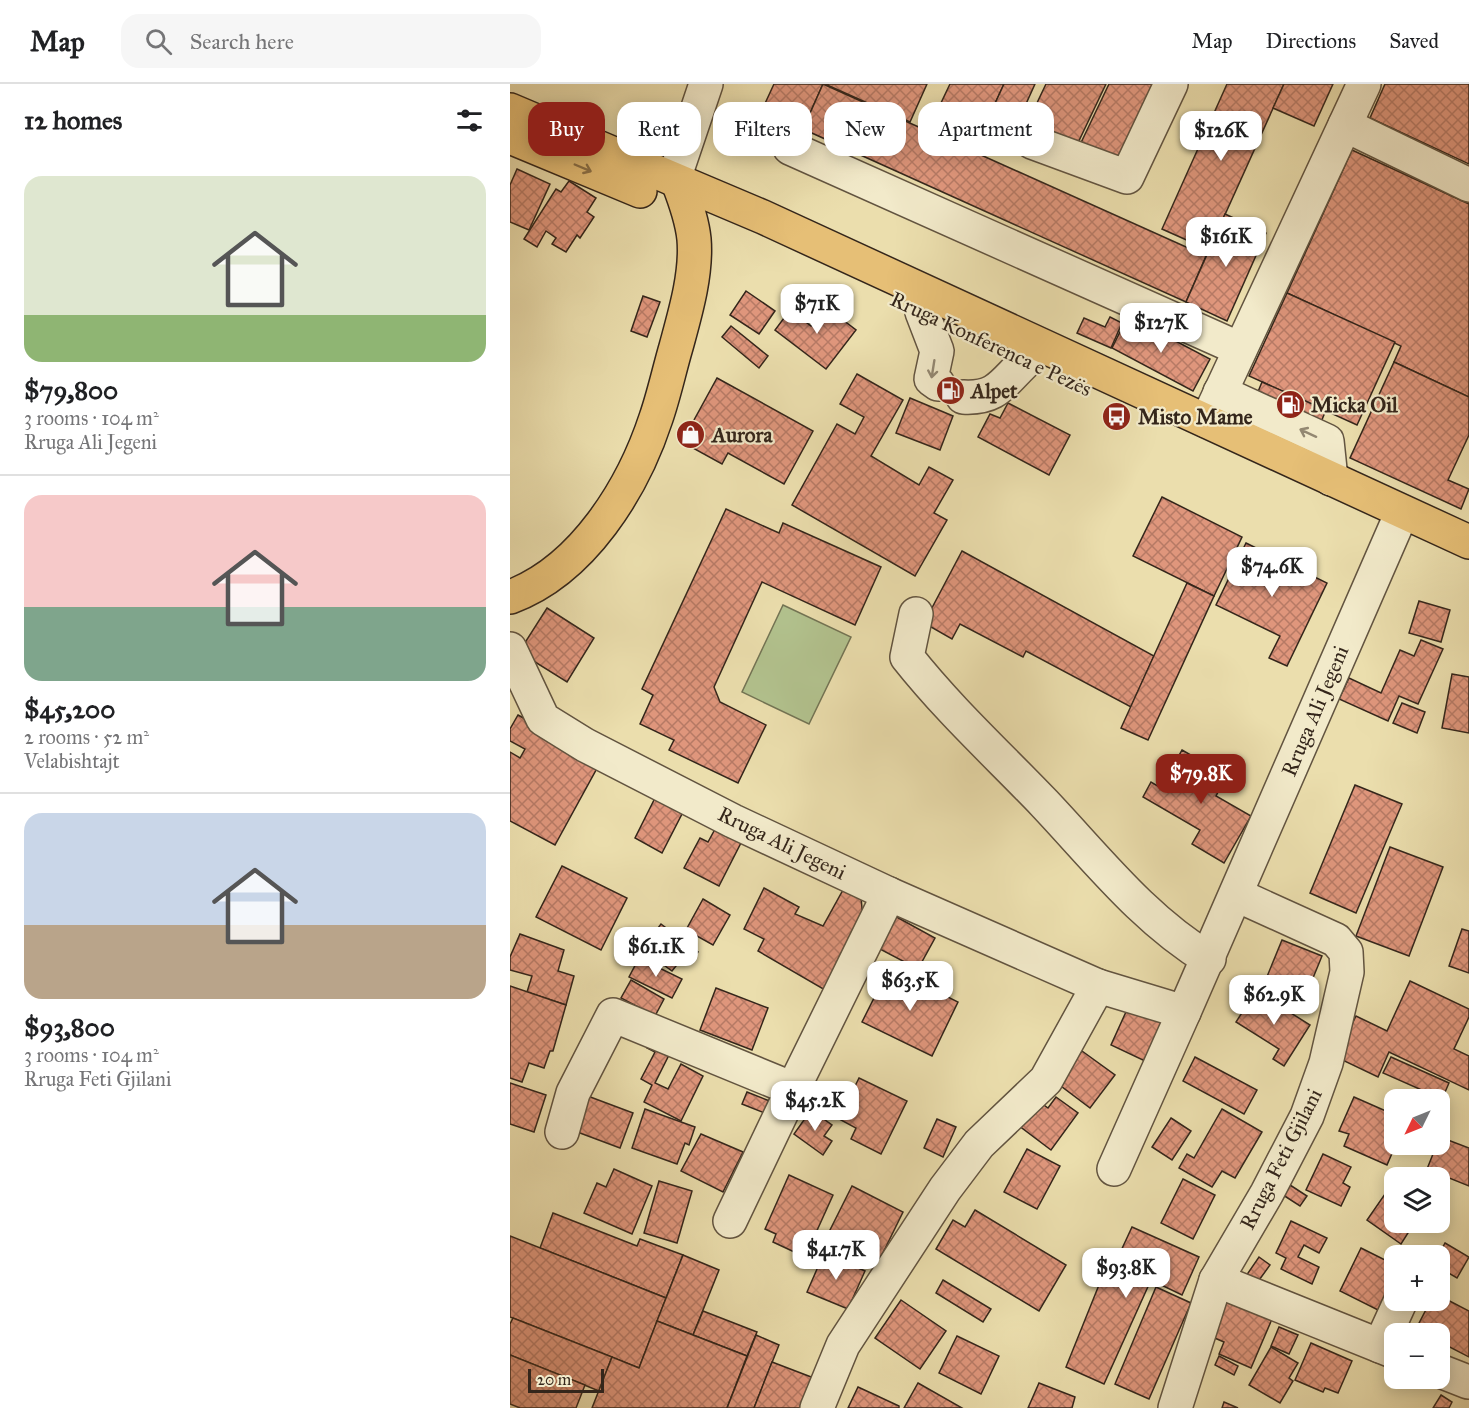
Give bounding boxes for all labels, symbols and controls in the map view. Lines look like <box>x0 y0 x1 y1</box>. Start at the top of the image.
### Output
search box <box>121 14 541 68</box>
text: Map <box>30 24 85 59</box>
icon: search <box>142 25 175 58</box>
text: Search here <box>190 28 294 55</box>
text: Map <box>1192 28 1233 54</box>
text: Directions <box>1266 28 1356 54</box>
text: Saved <box>1389 28 1439 54</box>
chip: Buy <box>528 102 605 156</box>
chip: Rent <box>617 102 701 156</box>
chip: Filters <box>713 102 812 156</box>
chip: New <box>824 102 906 156</box>
chip: Apartment <box>918 102 1054 156</box>
text: 12 homes <box>24 104 122 136</box>
icon: filters <box>453 104 486 137</box>
pin: $126K <box>1179 111 1263 162</box>
text: $126K <box>1194 118 1248 142</box>
one-way arrow <box>574 163 592 174</box>
icon: home <box>201 215 309 323</box>
pin: $161K <box>1184 217 1268 268</box>
text: $161K <box>1200 224 1252 248</box>
pin: $71K <box>781 284 853 335</box>
street label: Rruga Konferenca e Pezës <box>886 286 1096 402</box>
text: $71K <box>795 291 839 315</box>
pin: $127K <box>1119 303 1203 354</box>
text: $127K <box>1134 310 1188 334</box>
one-way arrow <box>928 359 939 378</box>
text: $79,800 <box>24 374 118 406</box>
fuel station icon: Alpet <box>934 375 966 407</box>
place label: Alpet <box>969 378 1018 404</box>
fuel station icon: Micka Oil <box>1274 389 1306 421</box>
place label: Micka Oil <box>1311 392 1399 418</box>
bus stop icon: Misto Mame <box>1101 401 1133 433</box>
place label: Misto Mame <box>1138 404 1253 430</box>
text: 3 rooms · 104 m² <box>24 406 159 430</box>
shop icon: Aurora <box>675 419 707 451</box>
place label: Aurora <box>710 422 773 448</box>
one-way arrow <box>1300 426 1318 438</box>
text: Rruga Ali Jegeni <box>24 430 157 454</box>
icon: home <box>201 534 309 642</box>
pin: $74.6K <box>1223 547 1321 598</box>
text: $74.6K <box>1241 554 1303 578</box>
street label: Rruga Ali Jegeni <box>1276 641 1354 780</box>
text: $45,200 <box>24 693 115 725</box>
text: 2 rooms · 52 m² <box>24 725 149 749</box>
text: Velabishtajt <box>24 749 120 773</box>
pin: $79.8K <box>1152 754 1250 805</box>
text: $79.8K <box>1170 761 1232 785</box>
street label: Rruga Ali Jegeni <box>713 801 851 885</box>
icon: home <box>201 852 309 960</box>
pin: $61.1K <box>607 927 705 978</box>
text: $61.1K <box>628 934 684 958</box>
pin: $63.5K <box>861 961 959 1012</box>
text: $63.5K <box>881 968 939 992</box>
pin: $62.9K <box>1225 975 1323 1026</box>
text: $62.9K <box>1243 982 1305 1006</box>
text: $93,800 <box>24 1011 115 1043</box>
text: 3 rooms · 104 m² <box>24 1043 159 1067</box>
text: Rruga Feti Gjilani <box>24 1067 171 1091</box>
pin: $45.2K <box>766 1081 864 1132</box>
street label: Rruga Feti Gjilani <box>1234 1084 1328 1234</box>
text: $45.2K <box>785 1088 845 1112</box>
north arrow <box>1384 1089 1450 1155</box>
map controls <box>1384 1089 1450 1389</box>
button: layers <box>1384 1167 1450 1233</box>
pin: $41.7K <box>787 1230 885 1281</box>
text: $41.7K <box>807 1237 865 1261</box>
button: + <box>1384 1245 1450 1311</box>
pin: $93.8K <box>1077 1248 1175 1299</box>
text: $93.8K <box>1096 1255 1156 1279</box>
button: − <box>1384 1323 1450 1389</box>
scale bar <box>528 1366 604 1394</box>
text: 20 m <box>537 1370 571 1389</box>

